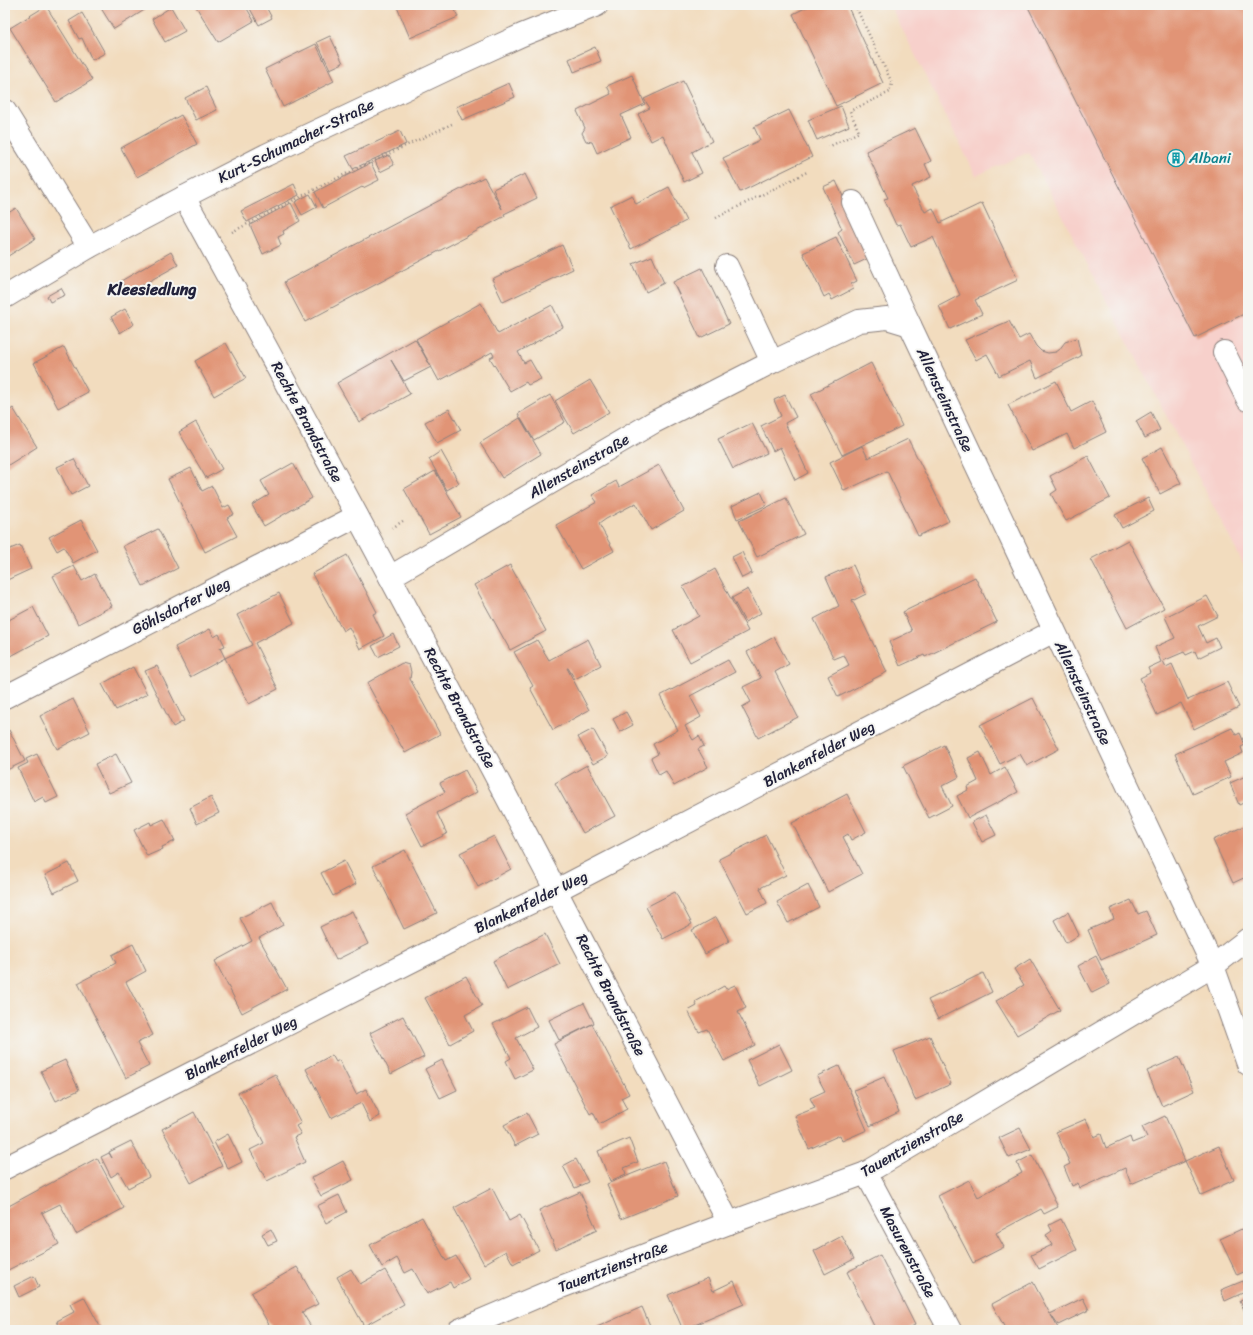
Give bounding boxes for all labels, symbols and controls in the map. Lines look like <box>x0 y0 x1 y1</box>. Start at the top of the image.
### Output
street label: Kurt-Schumacher-Straße <box>213 92 379 190</box>
place label: Albani <box>1188 145 1232 171</box>
building icon: Albani <box>1166 148 1186 168</box>
district label: Kleesiedlung <box>106 275 197 304</box>
street label: Allensteinstraße <box>909 342 981 457</box>
street label: Rechte Brandstraße <box>264 357 350 488</box>
street label: Allensteinstraße <box>523 426 635 506</box>
street label: Göhlsdorfer Weg <box>127 570 235 642</box>
street label: Allensteinstraße <box>1047 635 1119 750</box>
street label: Rechte Brandstraße <box>417 643 503 774</box>
street label: Blankenfelder Weg <box>758 713 880 795</box>
street label: Blankenfelder Weg <box>470 863 592 941</box>
street label: Rechte Brandstraße <box>569 929 653 1061</box>
street label: Blankenfelder Weg <box>180 1008 302 1088</box>
street label: Tauentzienstraße <box>855 1104 969 1184</box>
street label: Masurenstraße <box>873 1201 943 1303</box>
street label: Tauentzienstraße <box>554 1234 672 1300</box>

